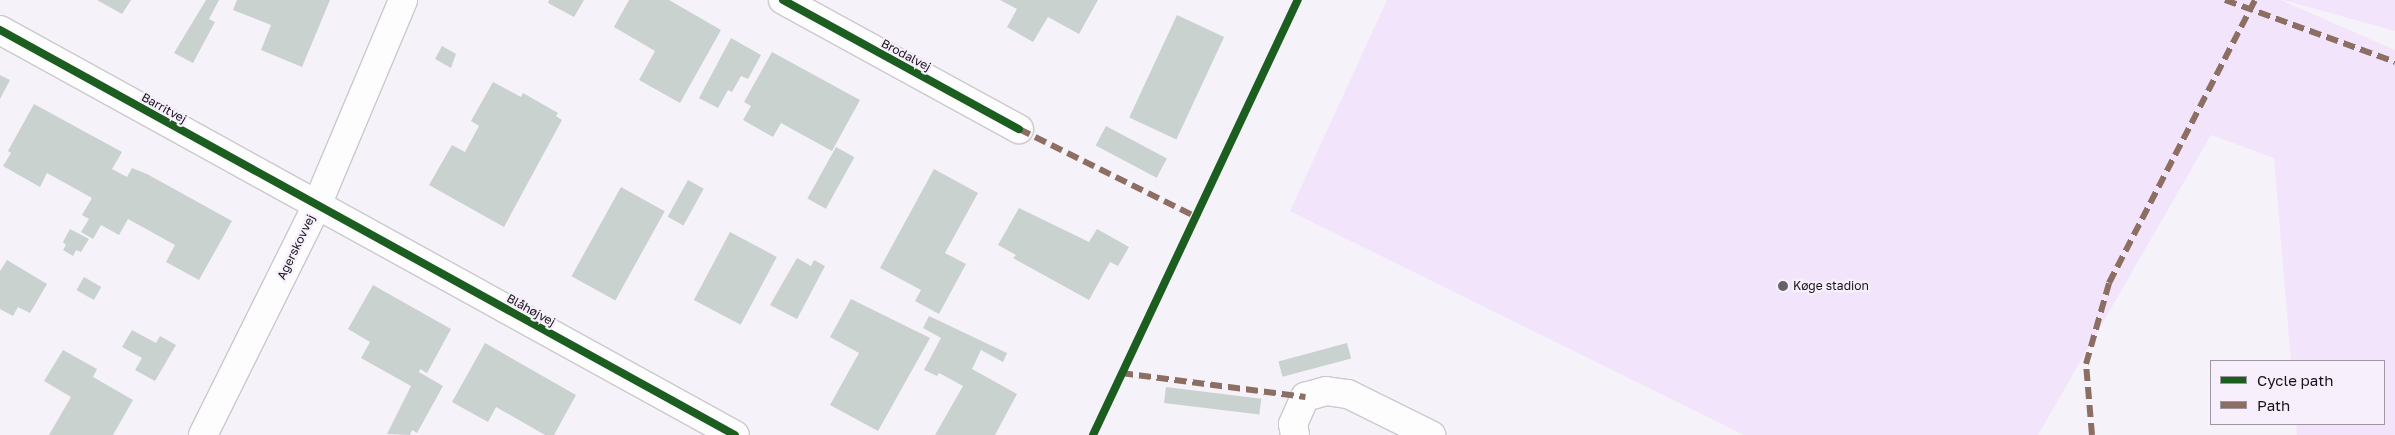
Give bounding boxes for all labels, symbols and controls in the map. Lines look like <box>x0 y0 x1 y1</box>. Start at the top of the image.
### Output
street label: Brodalvej <box>879 36 933 74</box>
street label: Barritvej <box>139 90 189 126</box>
street label: Agerskovvej <box>274 212 318 282</box>
place label: Køge stadion <box>1793 279 1869 293</box>
marker: Køge stadion <box>1777 280 1789 292</box>
street label: Blåhøjvej <box>504 291 558 329</box>
legend <box>2210 360 2385 425</box>
text: Cycle path <box>2257 371 2333 389</box>
text: Path <box>2257 396 2290 414</box>

